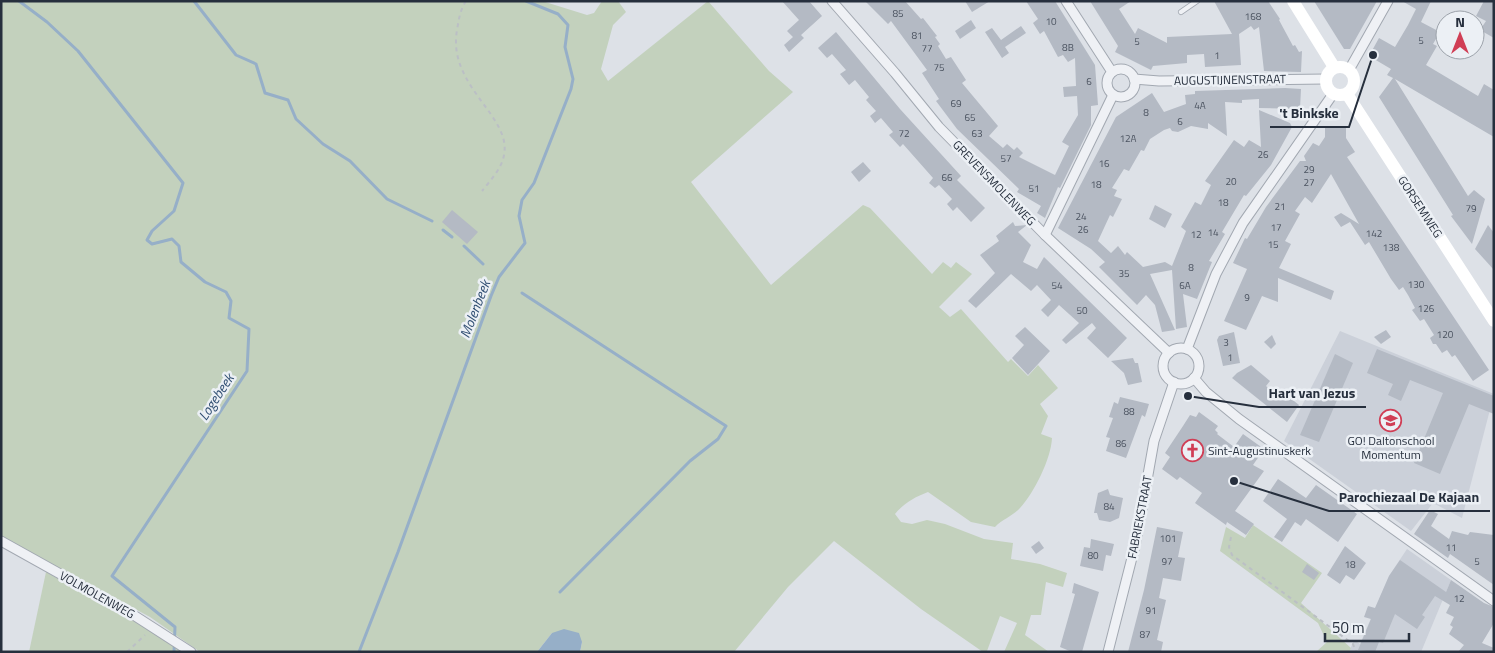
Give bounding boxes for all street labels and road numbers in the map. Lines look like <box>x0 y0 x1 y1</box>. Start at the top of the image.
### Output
street label: AUGUSTIJNENSTRAAT <box>1174 69 1287 90</box>
street label: GREVENSMOLENWEG <box>948 136 1040 230</box>
street label: GORSEMWEG <box>1393 172 1448 241</box>
street label: FABRIEKSTRAAT <box>1122 473 1157 560</box>
street label: VOLMOLENWEG <box>56 566 138 623</box>

